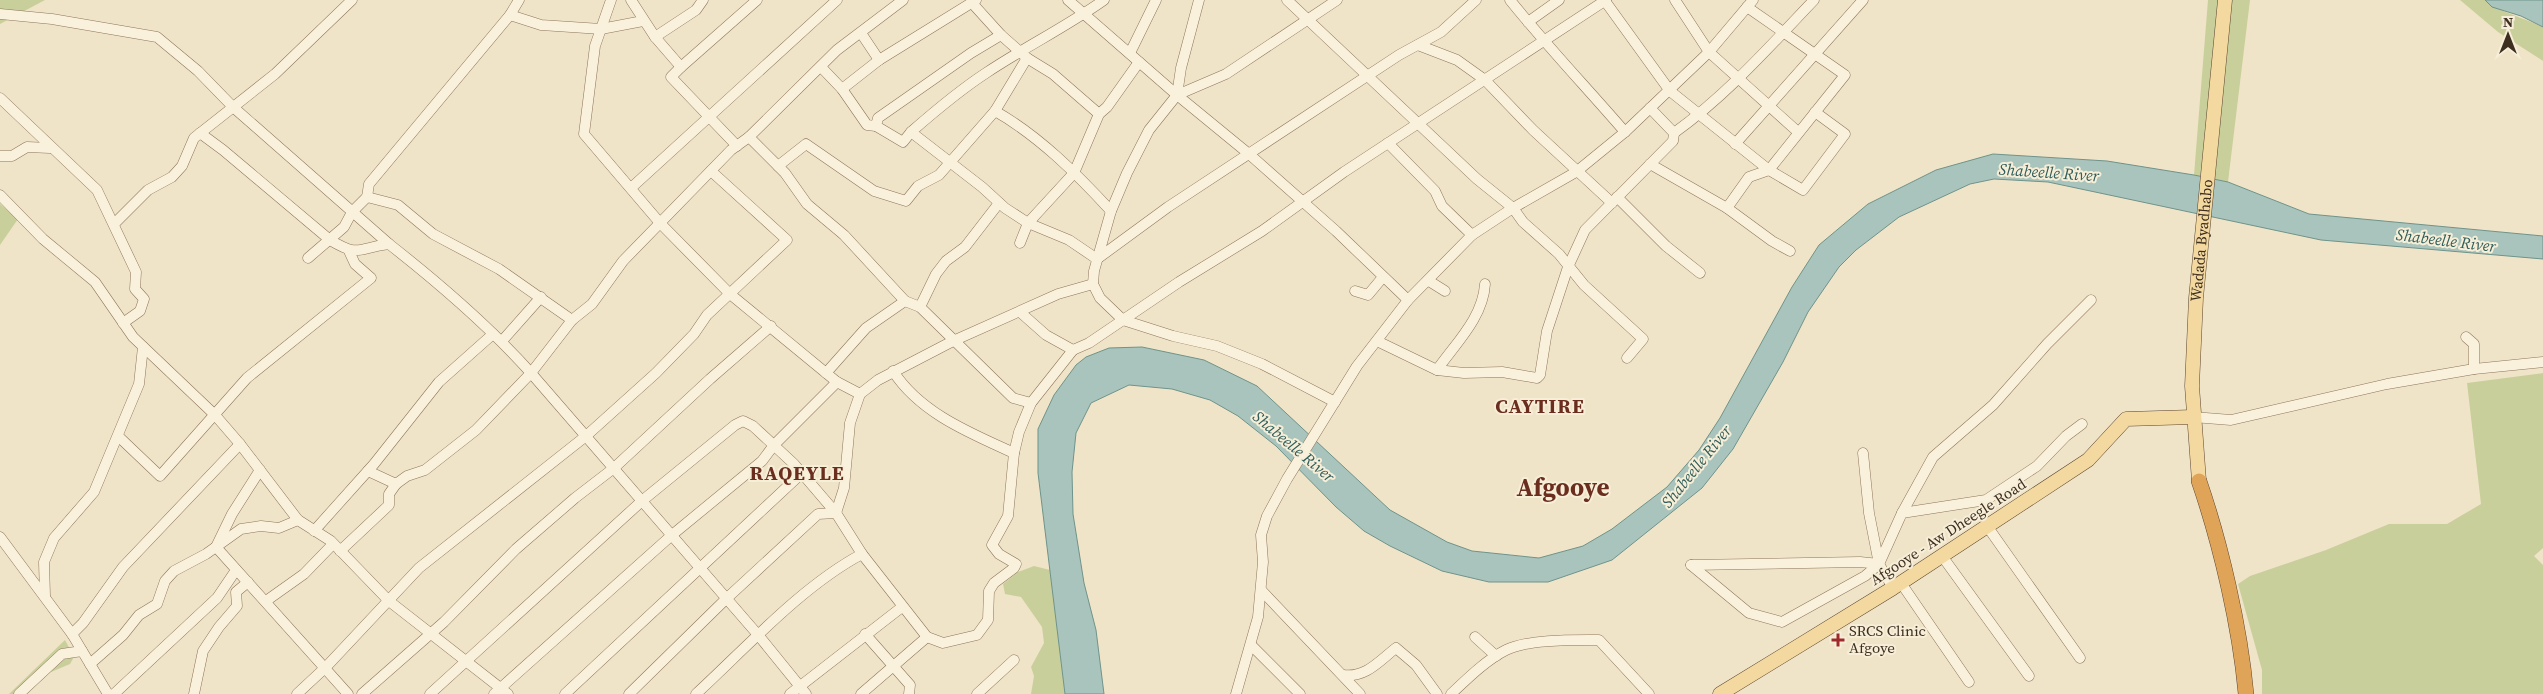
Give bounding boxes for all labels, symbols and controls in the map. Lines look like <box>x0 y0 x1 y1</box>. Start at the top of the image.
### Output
north arrow <box>2483 10 2533 60</box>
text: N <box>2503 12 2513 32</box>
water label: Shabeelle River <box>1998 158 2100 187</box>
street label: Wadada Byadhabo <box>2185 178 2217 303</box>
water label: Shabeelle River <box>2395 223 2498 257</box>
district label: CAYTIRE <box>1495 392 1585 420</box>
water label: Shabeelle River <box>1248 405 1340 487</box>
water label: Shabeelle River <box>1656 420 1737 512</box>
district label: RAQEYLE <box>749 459 845 487</box>
district label: Afgooye <box>1517 470 1609 504</box>
street label: Afgooye - Aw Dheegle Road <box>1866 473 2030 590</box>
place label: SRCS Clinic Afgoye <box>1849 620 1926 658</box>
marker: SRCS Clinic Afgoye <box>1831 633 1845 647</box>

